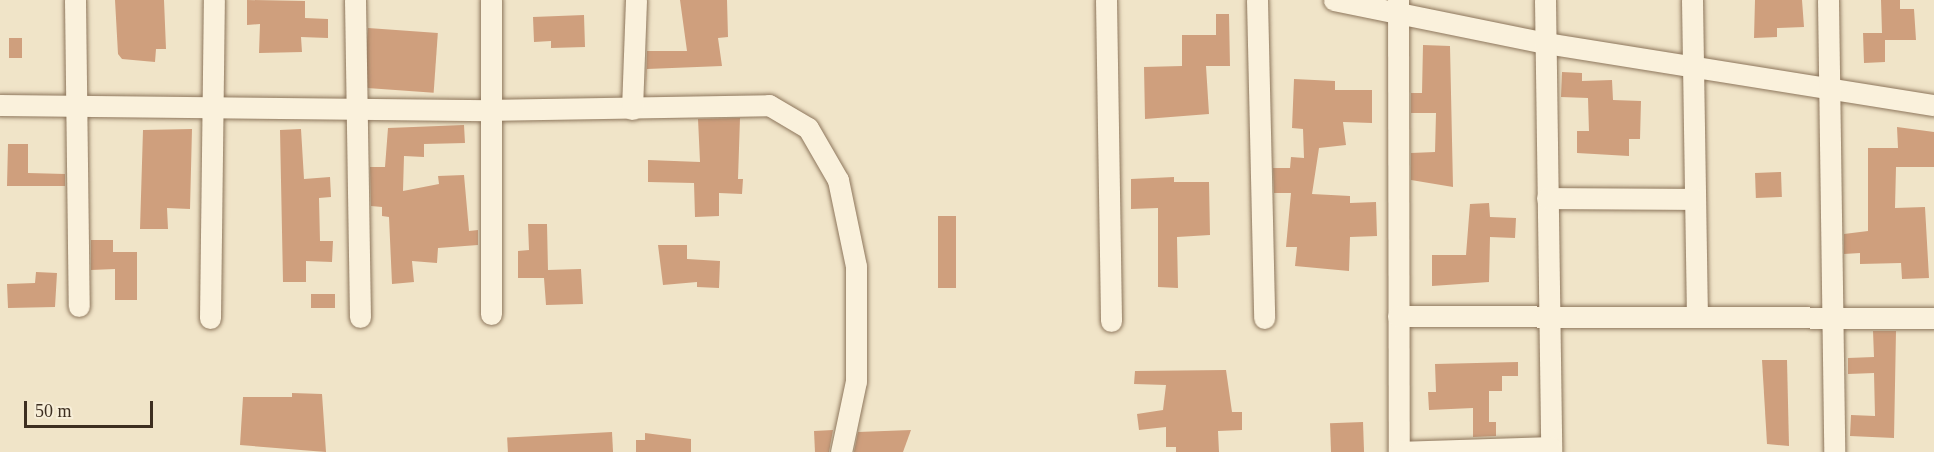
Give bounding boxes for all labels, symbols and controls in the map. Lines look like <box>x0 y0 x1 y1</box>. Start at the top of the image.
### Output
scale bar <box>27 389 156 427</box>
text: 50 m <box>35 401 72 421</box>

